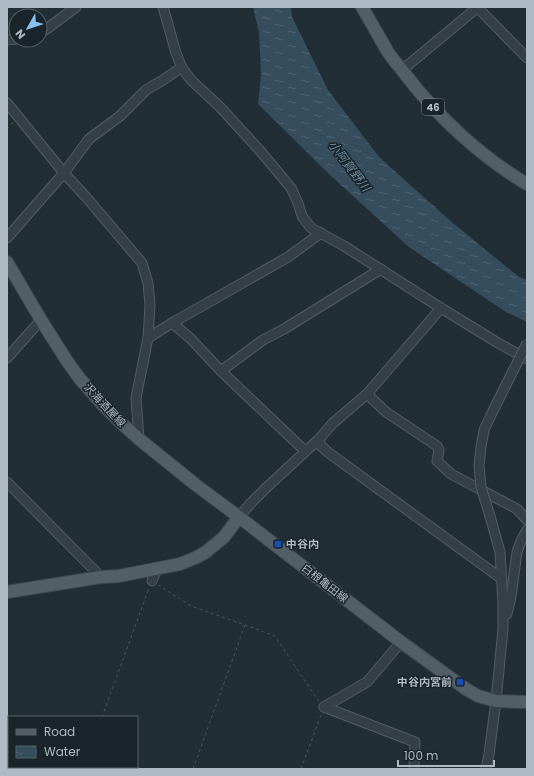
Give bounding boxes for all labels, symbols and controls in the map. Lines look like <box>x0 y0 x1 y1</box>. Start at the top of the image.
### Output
north arrow <box>8 8 48 48</box>
text: N <box>11 26 29 43</box>
road number: 46 <box>422 99 444 115</box>
water label: 小阿賀野川 <box>325 137 375 196</box>
street label: 沢海酒屋線 <box>80 379 130 431</box>
place label: 中谷内 <box>286 536 319 552</box>
marker: 中谷内 <box>273 539 283 549</box>
street label: 白根亀田線 <box>298 560 352 606</box>
place label: 中谷内宮前 <box>397 674 452 690</box>
marker: 中谷内宮前 <box>455 677 465 687</box>
legend <box>8 716 138 768</box>
text: Road <box>44 723 75 740</box>
scale bar <box>398 742 494 768</box>
text: Water <box>44 743 81 760</box>
text: 100 m <box>404 747 438 764</box>

